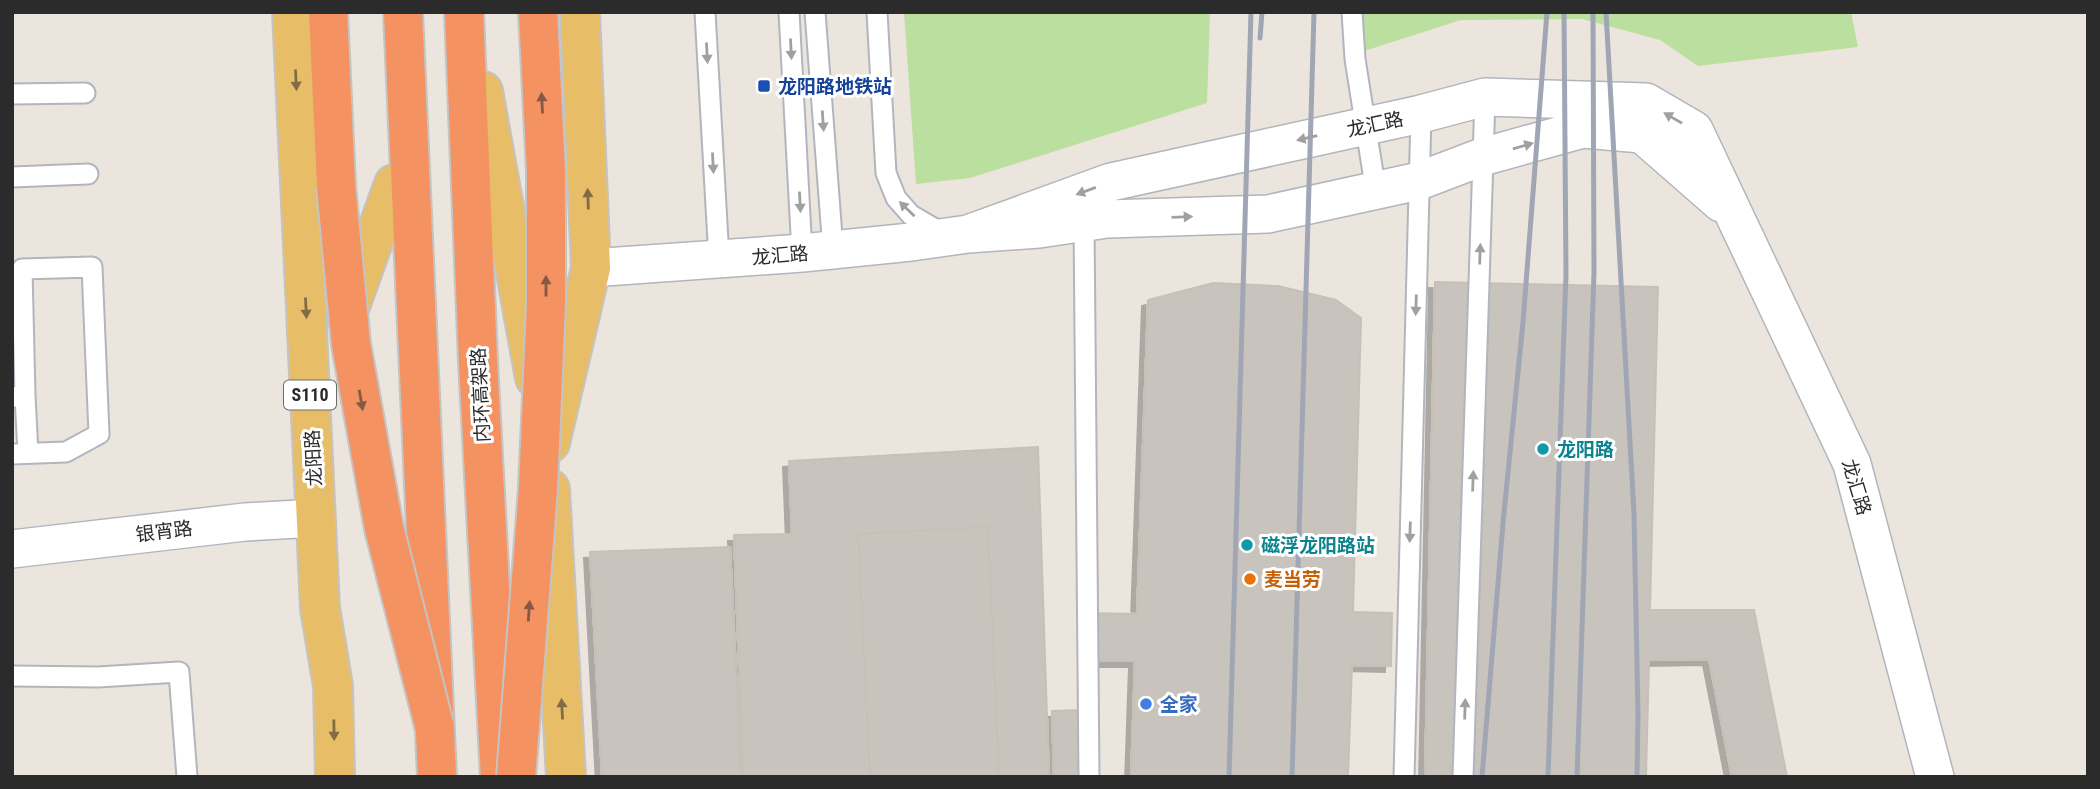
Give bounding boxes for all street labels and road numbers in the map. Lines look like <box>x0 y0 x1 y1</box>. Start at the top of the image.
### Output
street label: 龙汇路 <box>1345 107 1405 142</box>
street label: 龙汇路 <box>751 242 809 269</box>
street label: 内环高架路 <box>467 347 494 443</box>
road number: S110 <box>284 380 336 410</box>
street label: 龙阳路 <box>301 429 326 487</box>
street label: 龙汇路 <box>1837 457 1876 518</box>
street label: 银宵路 <box>134 517 194 546</box>

